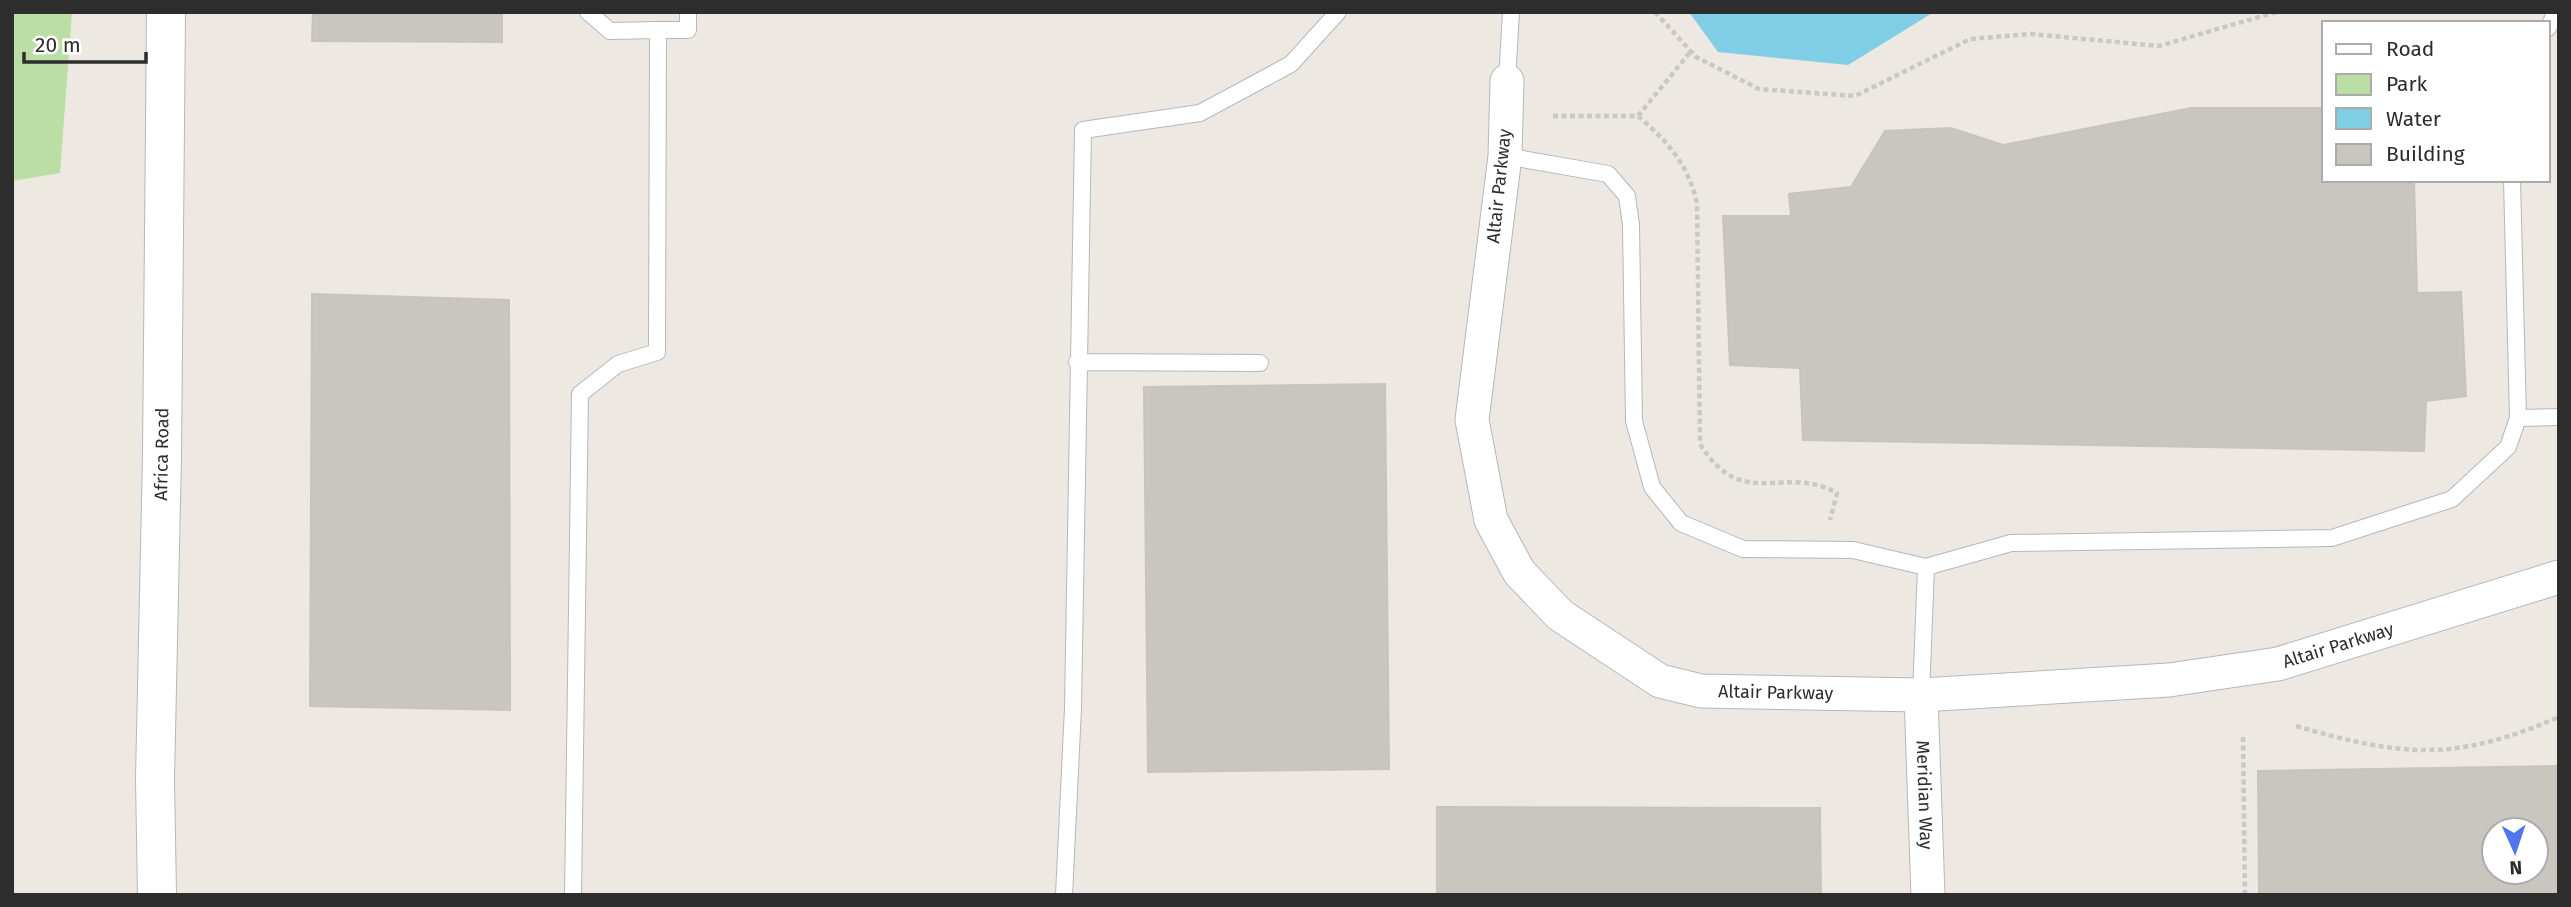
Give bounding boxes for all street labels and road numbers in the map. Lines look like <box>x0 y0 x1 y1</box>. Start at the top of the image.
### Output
street label: Altair Parkway <box>1482 128 1516 244</box>
street label: Africa Road <box>150 408 173 501</box>
street label: Altair Parkway <box>2280 618 2397 673</box>
street label: Altair Parkway <box>1718 680 1834 704</box>
street label: Meridian Way <box>1912 740 1937 850</box>

